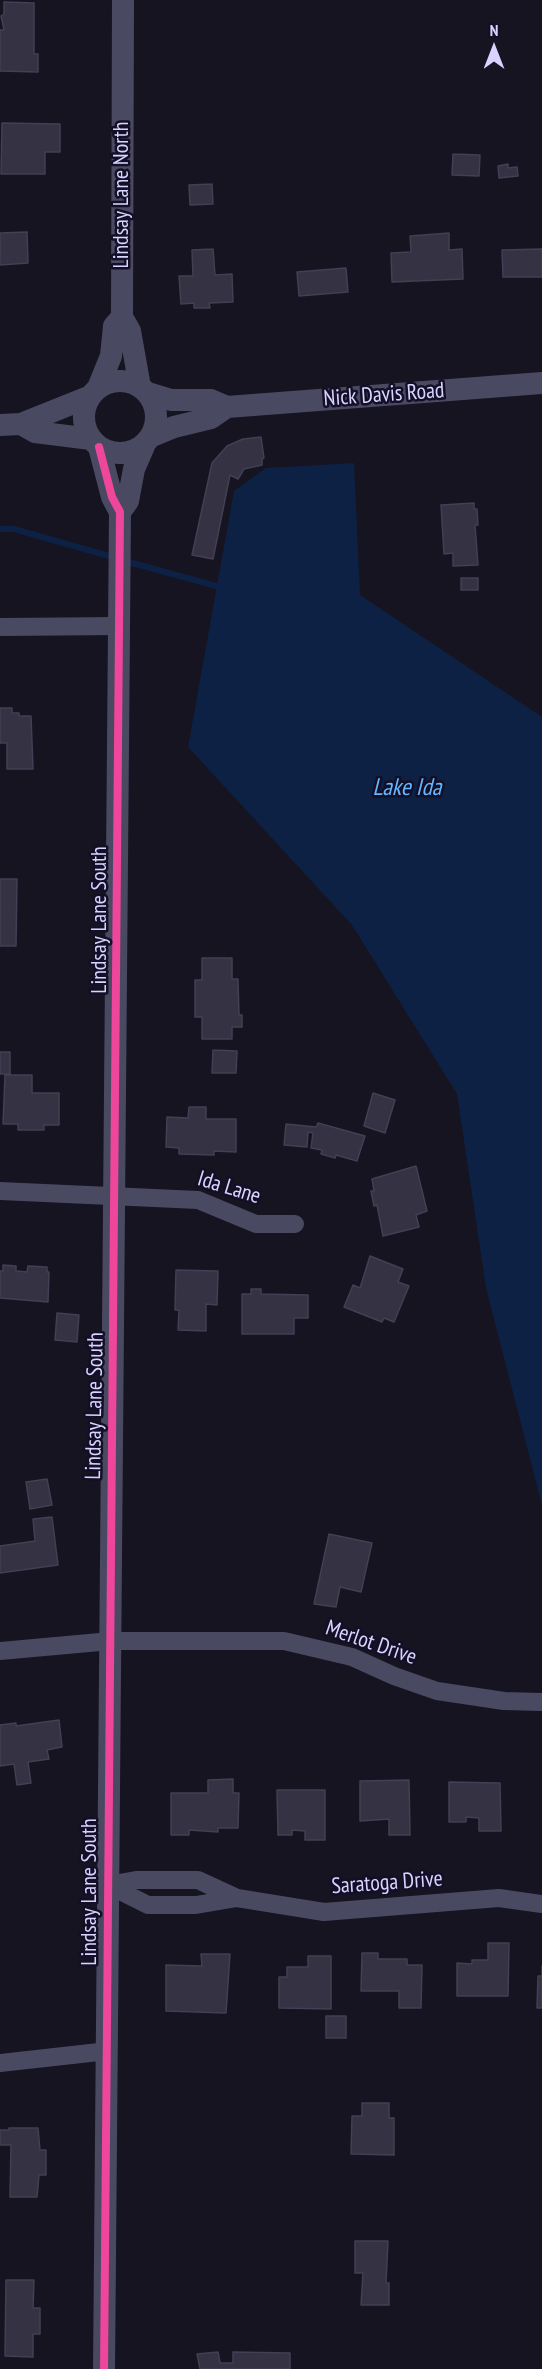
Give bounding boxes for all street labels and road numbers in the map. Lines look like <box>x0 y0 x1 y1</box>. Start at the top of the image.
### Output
street label: Lindsay Lane North <box>109 122 135 268</box>
street label: Nick Davis Road <box>323 378 445 412</box>
street label: Lindsay Lane South <box>87 846 113 994</box>
street label: Ida Lane <box>194 1166 264 1210</box>
street label: Lindsay Lane South <box>81 1332 109 1480</box>
street label: Merlot Drive <box>322 1615 420 1671</box>
street label: Lindsay Lane South <box>77 1818 103 1966</box>
street label: Saratoga Drive <box>331 1866 443 1900</box>

